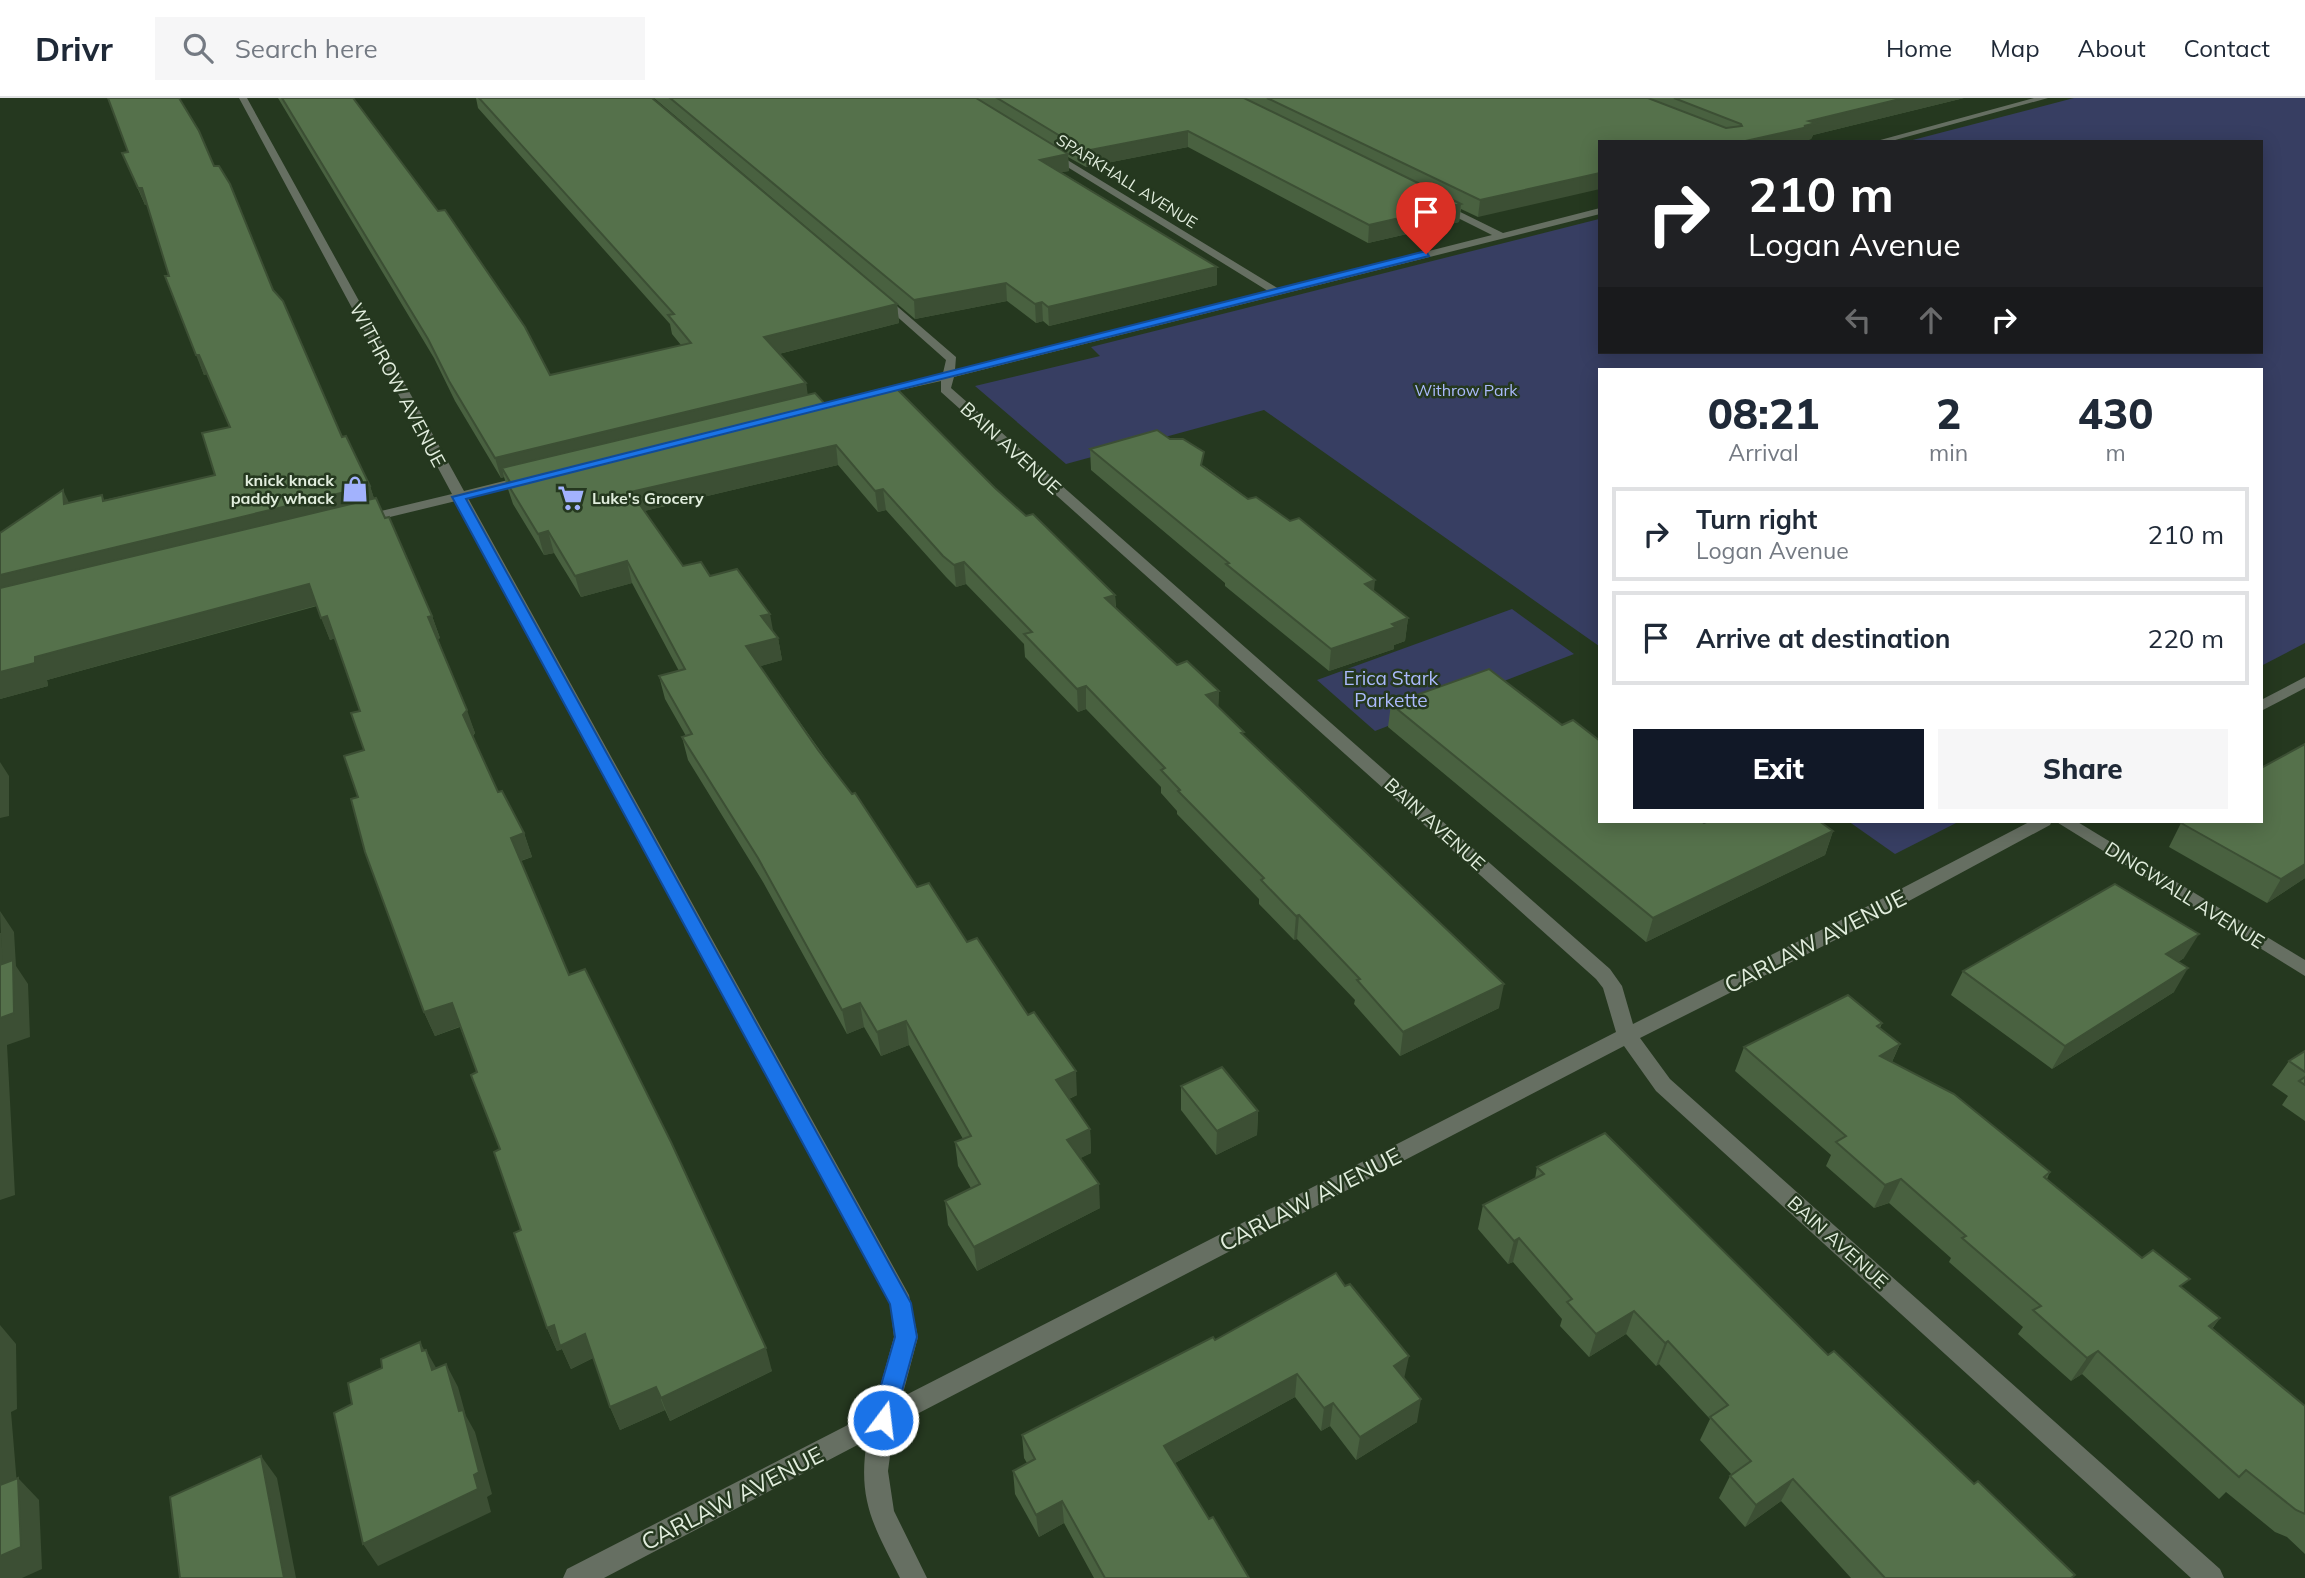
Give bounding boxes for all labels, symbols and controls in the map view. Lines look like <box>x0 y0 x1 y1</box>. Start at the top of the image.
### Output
search box <box>155 17 645 80</box>
text: Drivr <box>35 28 113 69</box>
icon: search <box>179 29 217 67</box>
text: Search here <box>235 32 378 65</box>
text: Home <box>1886 33 1952 63</box>
text: Map <box>1990 33 2040 63</box>
text: About <box>2078 33 2146 63</box>
text: Contact <box>2184 33 2270 63</box>
street label: SPARKHALL AVENUE <box>1053 130 1201 232</box>
text: 210 m <box>1748 163 1894 224</box>
icon: right <box>1633 168 1724 259</box>
pin <box>1396 182 1456 254</box>
icon: arrive <box>1407 193 1445 231</box>
text: Logan Avenue <box>1748 224 1961 264</box>
street label: WITHROW AVENUE <box>345 299 451 471</box>
icon: left <box>1839 301 1877 339</box>
icon: ahead <box>1912 301 1950 339</box>
icon: right <box>1985 301 2023 339</box>
park label: Withrow Park <box>1414 380 1518 400</box>
text: 08:21 <box>1708 387 1819 440</box>
text: 2 <box>1936 387 1961 440</box>
text: 430 <box>2078 387 2153 440</box>
street label: BAIN AVENUE <box>956 396 1066 500</box>
text: Arrival <box>1728 438 1799 467</box>
text: min <box>1929 438 1968 467</box>
text: m <box>2105 438 2126 467</box>
place label: knick knack paddy whack <box>231 470 335 508</box>
shop icon: knick knack paddy whack <box>340 474 370 504</box>
supermarket icon: Luke's Grocery <box>556 483 586 513</box>
place label: Luke's Grocery <box>592 488 704 508</box>
text: Turn right <box>1696 503 1817 536</box>
icon: right <box>1637 515 1675 553</box>
text: 210 m <box>2148 518 2224 551</box>
text: Logan Avenue <box>1696 536 1849 565</box>
icon: arrive <box>1637 619 1675 657</box>
text: Arrive at destination <box>1696 622 1951 655</box>
text: 220 m <box>2148 622 2224 655</box>
park label: Erica Stark Parkette <box>1344 666 1439 712</box>
button: Exit <box>1633 729 1924 809</box>
button: Share <box>1938 729 2228 809</box>
street label: BAIN AVENUE <box>1380 772 1490 876</box>
street label: DINGWALL AVENUE <box>2101 836 2269 954</box>
street label: CARLAW AVENUE <box>1719 883 1911 999</box>
street label: CARLAW AVENUE <box>1214 1141 1406 1257</box>
street label: BAIN AVENUE <box>1783 1190 1893 1294</box>
position arrow <box>846 1383 920 1457</box>
street label: CARLAW AVENUE <box>636 1440 828 1556</box>

